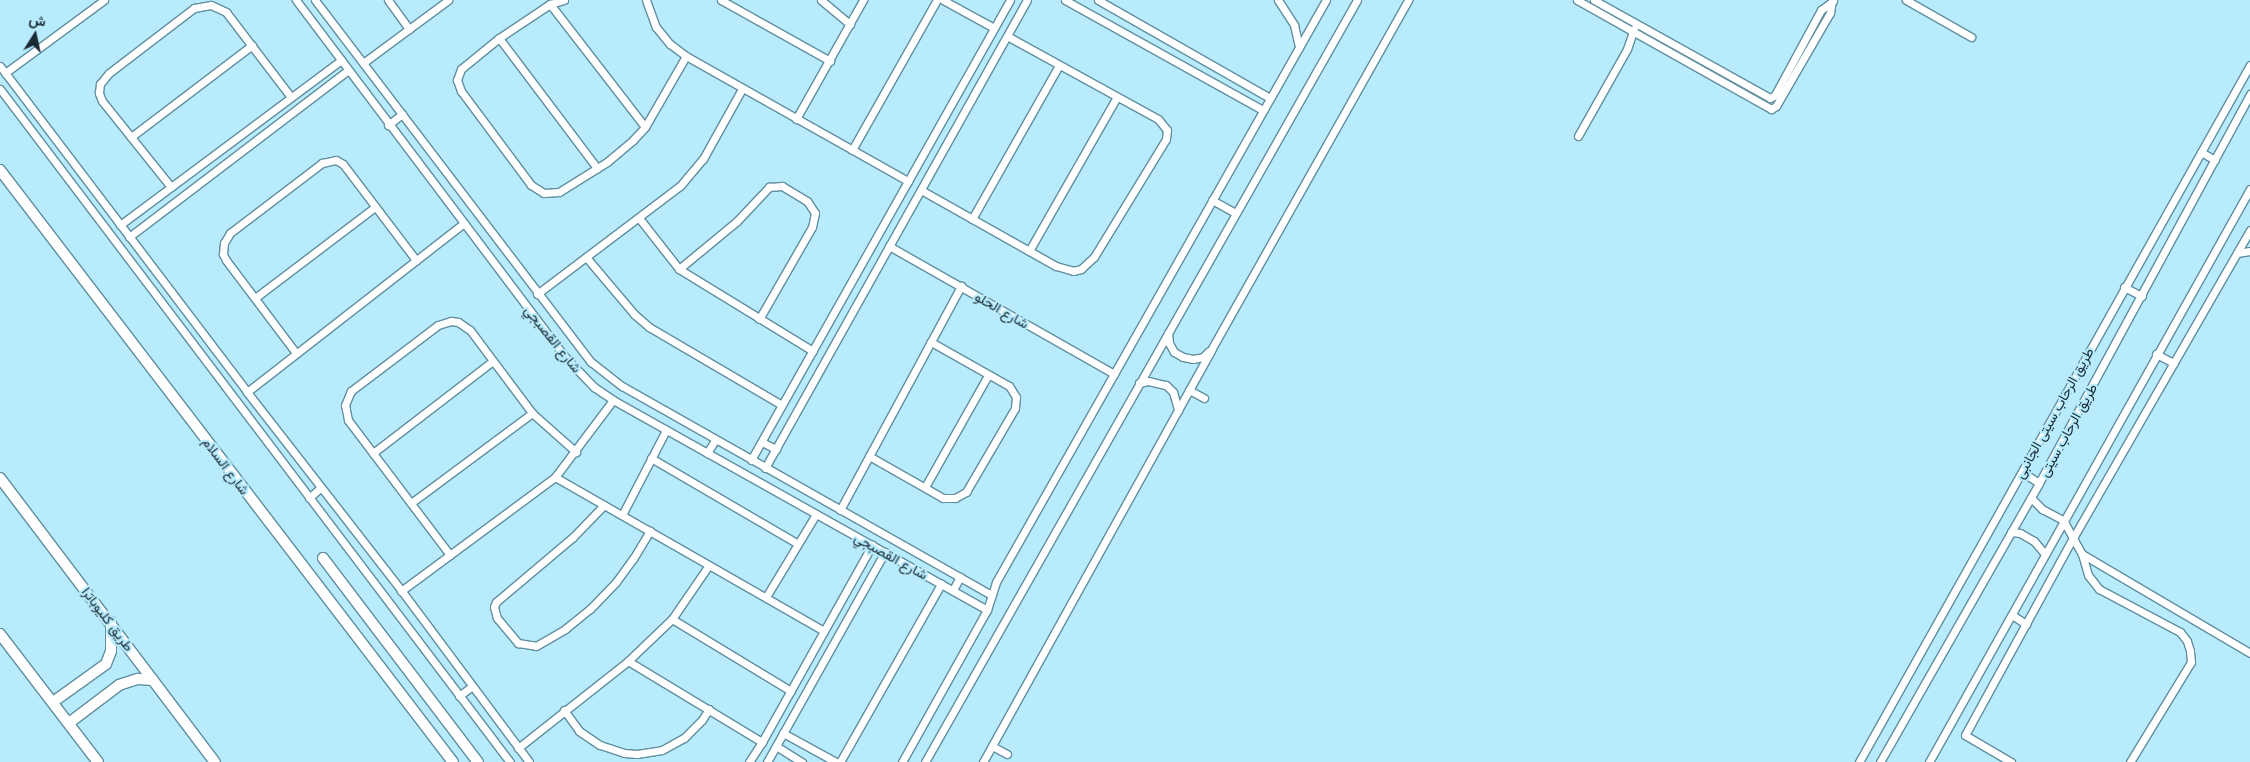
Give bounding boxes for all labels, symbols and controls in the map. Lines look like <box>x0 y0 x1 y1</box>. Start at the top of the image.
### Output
text: ش <box>28 9 48 31</box>
north arrow <box>10 10 60 60</box>
street label: شارع الحلو <box>972 288 1032 332</box>
street label: شارع القصبجي <box>521 302 585 376</box>
street label: طريق الرحاب سيتى الجانبى <box>2011 344 2097 482</box>
street label: طريق الرحاب سيتى <box>2035 380 2101 480</box>
street label: شارع السلام <box>199 434 253 498</box>
street label: شارع القصبجي <box>851 529 931 583</box>
street label: طريق كليوباترا <box>78 584 138 654</box>

